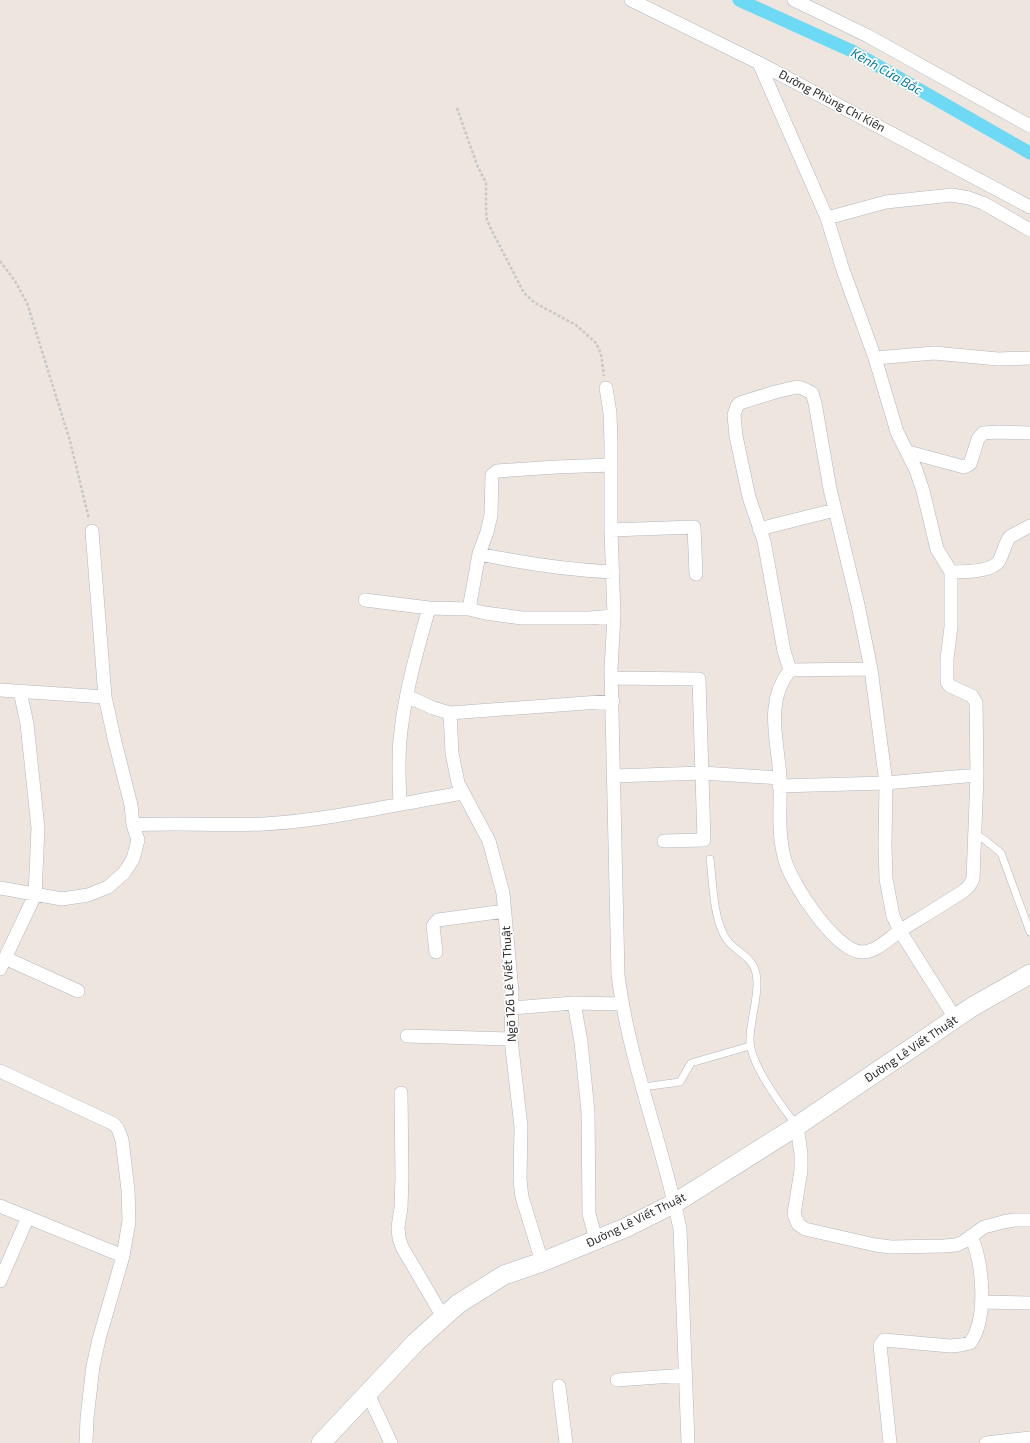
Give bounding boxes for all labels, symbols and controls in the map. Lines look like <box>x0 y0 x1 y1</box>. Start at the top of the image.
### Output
water label: Kênh Cửa Bắc <box>849 44 926 98</box>
street label: Đường Phùng Chí Kiên <box>777 66 888 134</box>
street label: Ngõ 126 Lê Viết Thuật <box>498 925 519 1042</box>
street label: Đường Lê Viết Thuật <box>861 1012 960 1085</box>
street label: Đường Lê Viết Thuật <box>583 1189 688 1250</box>

